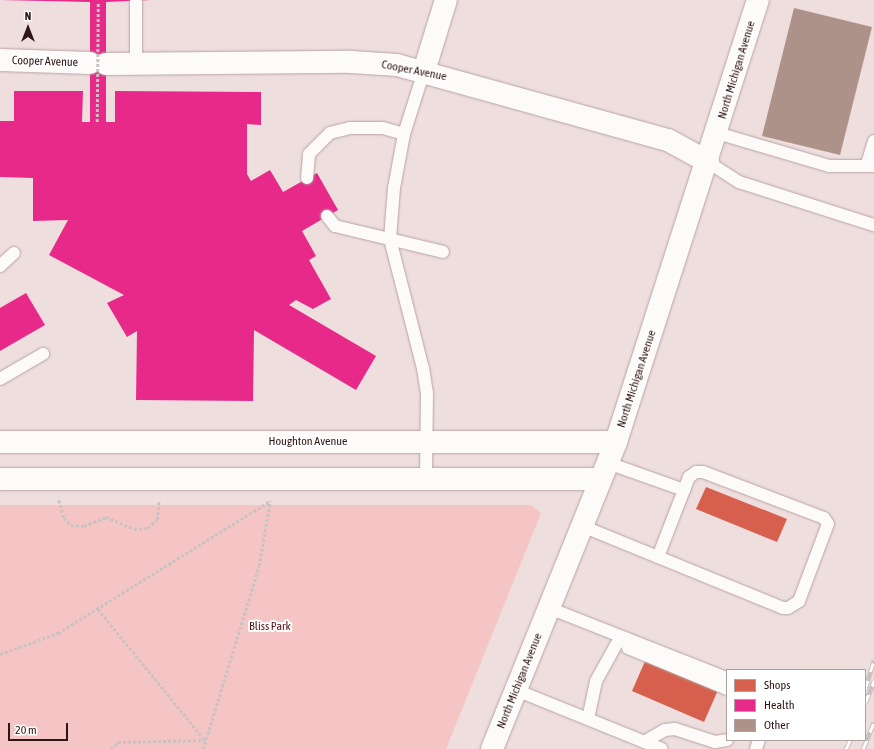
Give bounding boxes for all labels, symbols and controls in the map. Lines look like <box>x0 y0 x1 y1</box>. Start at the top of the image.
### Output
north arrow <box>8 8 48 48</box>
text: N <box>25 10 31 22</box>
street label: North Michigan Avenue <box>715 19 759 121</box>
street label: Cooper Avenue <box>12 54 78 70</box>
street label: Cooper Avenue <box>380 58 448 84</box>
street label: North Michigan Avenue <box>614 328 660 430</box>
street label: Houghton Avenue <box>268 435 348 449</box>
park label: Bliss Park <box>249 620 291 634</box>
street label: North Michigan Avenue <box>494 631 546 731</box>
legend <box>726 669 866 741</box>
text: Shops <box>764 678 790 692</box>
text: Health <box>764 698 794 712</box>
scale bar <box>10 715 70 741</box>
text: Other <box>764 718 789 732</box>
text: 20 m <box>15 723 37 737</box>

